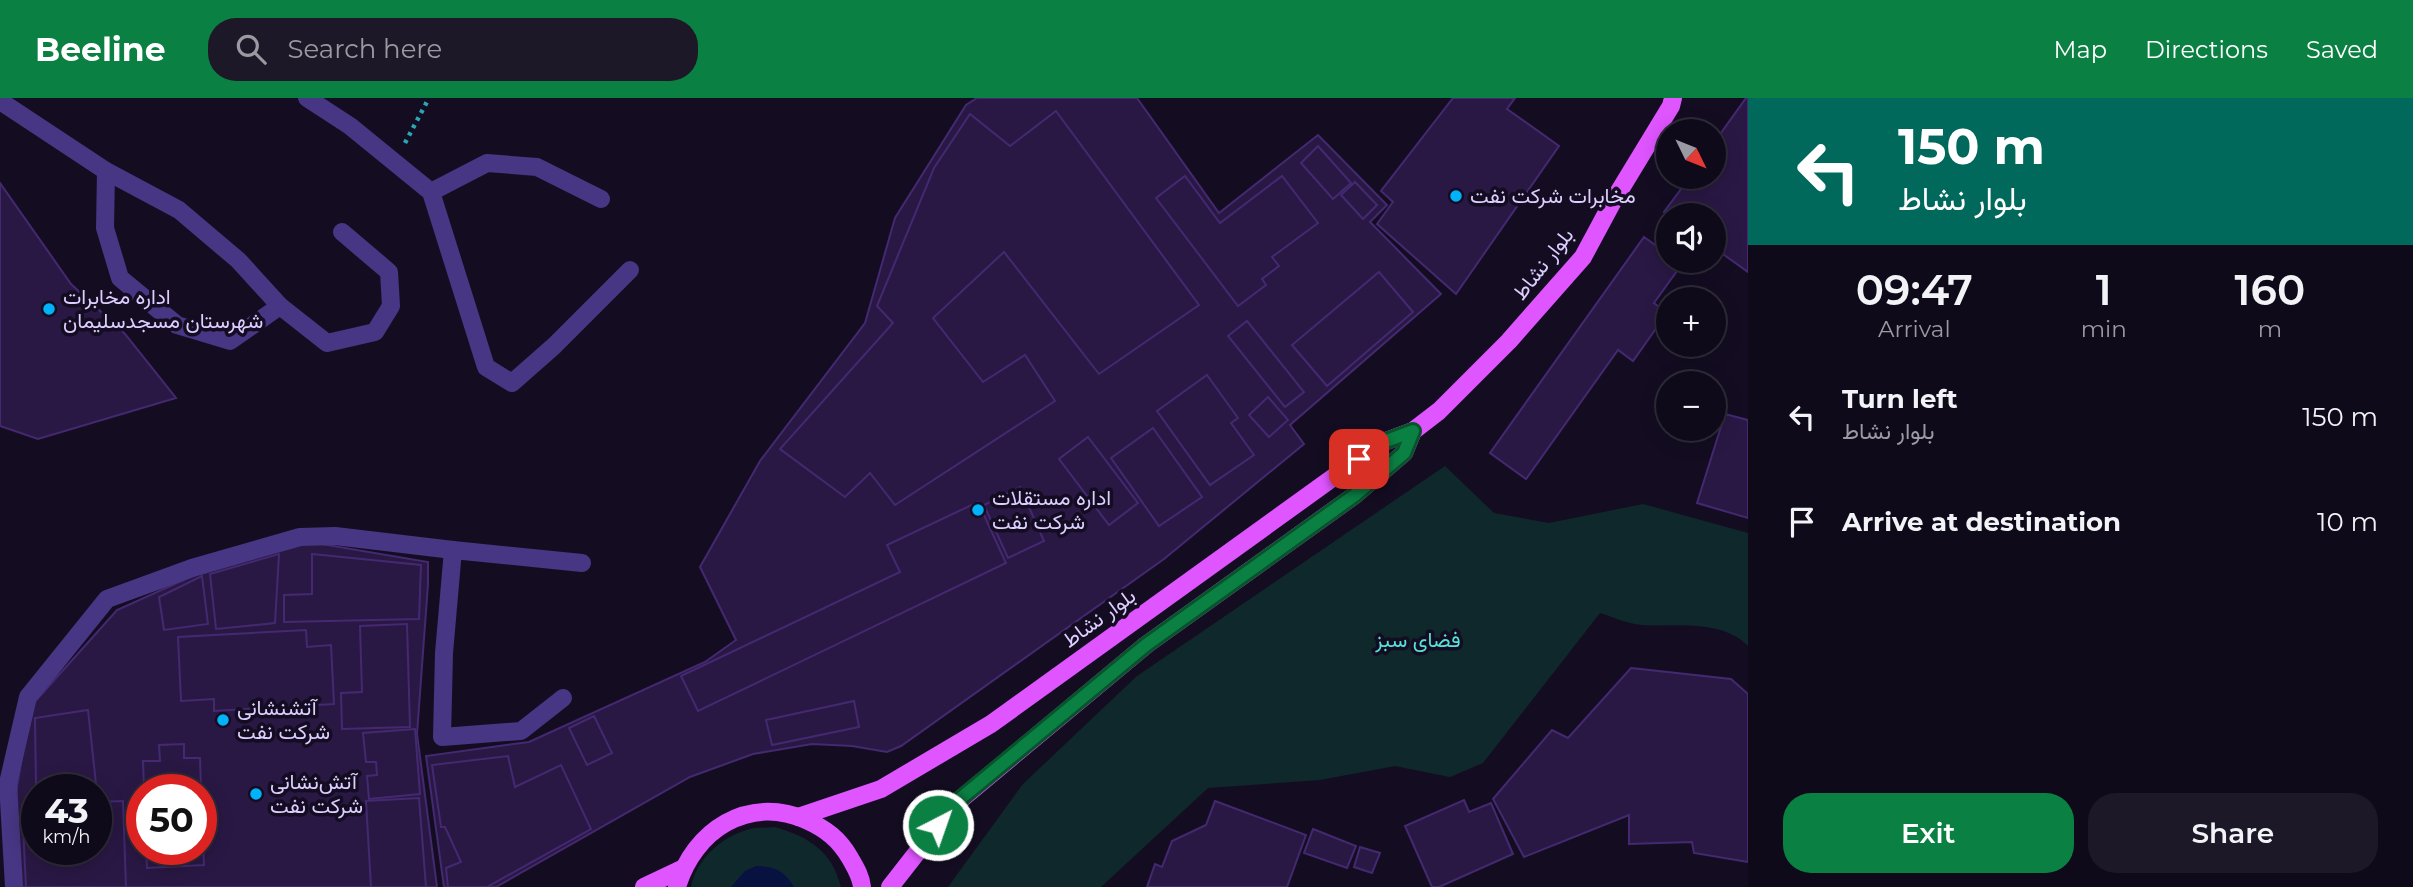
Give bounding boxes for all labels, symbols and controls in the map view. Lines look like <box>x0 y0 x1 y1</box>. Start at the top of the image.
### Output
search box <box>208 18 698 81</box>
text: Beeline <box>35 29 166 69</box>
icon: search <box>232 30 270 68</box>
text: Search here <box>288 33 442 65</box>
text: Map <box>2054 35 2107 64</box>
text: Directions <box>2145 35 2268 64</box>
text: Saved <box>2306 35 2378 64</box>
text: 150 m <box>1898 117 2045 176</box>
north arrow <box>1656 119 1726 189</box>
map controls <box>1656 119 1726 441</box>
icon: left <box>1783 126 1874 217</box>
text: بلوار نشاط <box>1898 179 2027 218</box>
place label: مخابرات شرکت نفت <box>1470 183 1636 209</box>
marker: مخابرات شرکت نفت <box>1448 188 1464 204</box>
button: sound <box>1656 203 1726 273</box>
street label: بلوار نشاط <box>1507 223 1579 305</box>
text: 09:47 <box>1856 264 1973 316</box>
text: 1 <box>2096 264 2112 316</box>
text: 160 <box>2235 264 2305 316</box>
place label: اداره مخابرات شهرستان مسجدسلیمان <box>63 284 263 334</box>
button: + <box>1656 287 1726 357</box>
marker: اداره مخابرات شهرستان مسجدسلیمان <box>41 301 57 317</box>
text: Arrival <box>1878 315 1951 343</box>
text: min <box>2081 315 2127 343</box>
text: m <box>2258 315 2282 343</box>
button: − <box>1656 371 1726 441</box>
text: Turn left <box>1842 383 1958 415</box>
icon: left <box>1783 398 1821 436</box>
text: 150 m <box>2302 401 2378 433</box>
text: بلوار نشاط <box>1842 417 1935 445</box>
pin <box>1329 429 1389 489</box>
icon: arrive <box>1340 440 1378 478</box>
place label: اداره مستقلات شرکت نفت <box>992 485 1111 535</box>
marker: اداره مستقلات شرکت نفت <box>970 502 986 518</box>
icon: arrive <box>1783 503 1821 541</box>
text: Arrive at destination <box>1842 506 2121 538</box>
text: 10 m <box>2317 506 2378 538</box>
street label: بلوار نشاط <box>1057 583 1141 653</box>
park label: فضای سبز <box>1374 627 1461 653</box>
place label: آتشنشانی شرکت نفت <box>237 695 330 745</box>
marker: آتشنشانی شرکت نفت <box>215 712 231 728</box>
place label: آتش‌نشانی شرکت نفت <box>270 769 363 819</box>
speed limit sign: 50 <box>126 774 217 865</box>
marker: آتش‌نشانی شرکت نفت <box>248 786 264 802</box>
position arrow <box>901 788 975 862</box>
text: 43 <box>44 789 89 832</box>
button: Exit <box>1783 793 2074 873</box>
button: Share <box>2088 793 2378 873</box>
text: km/h <box>42 826 91 848</box>

